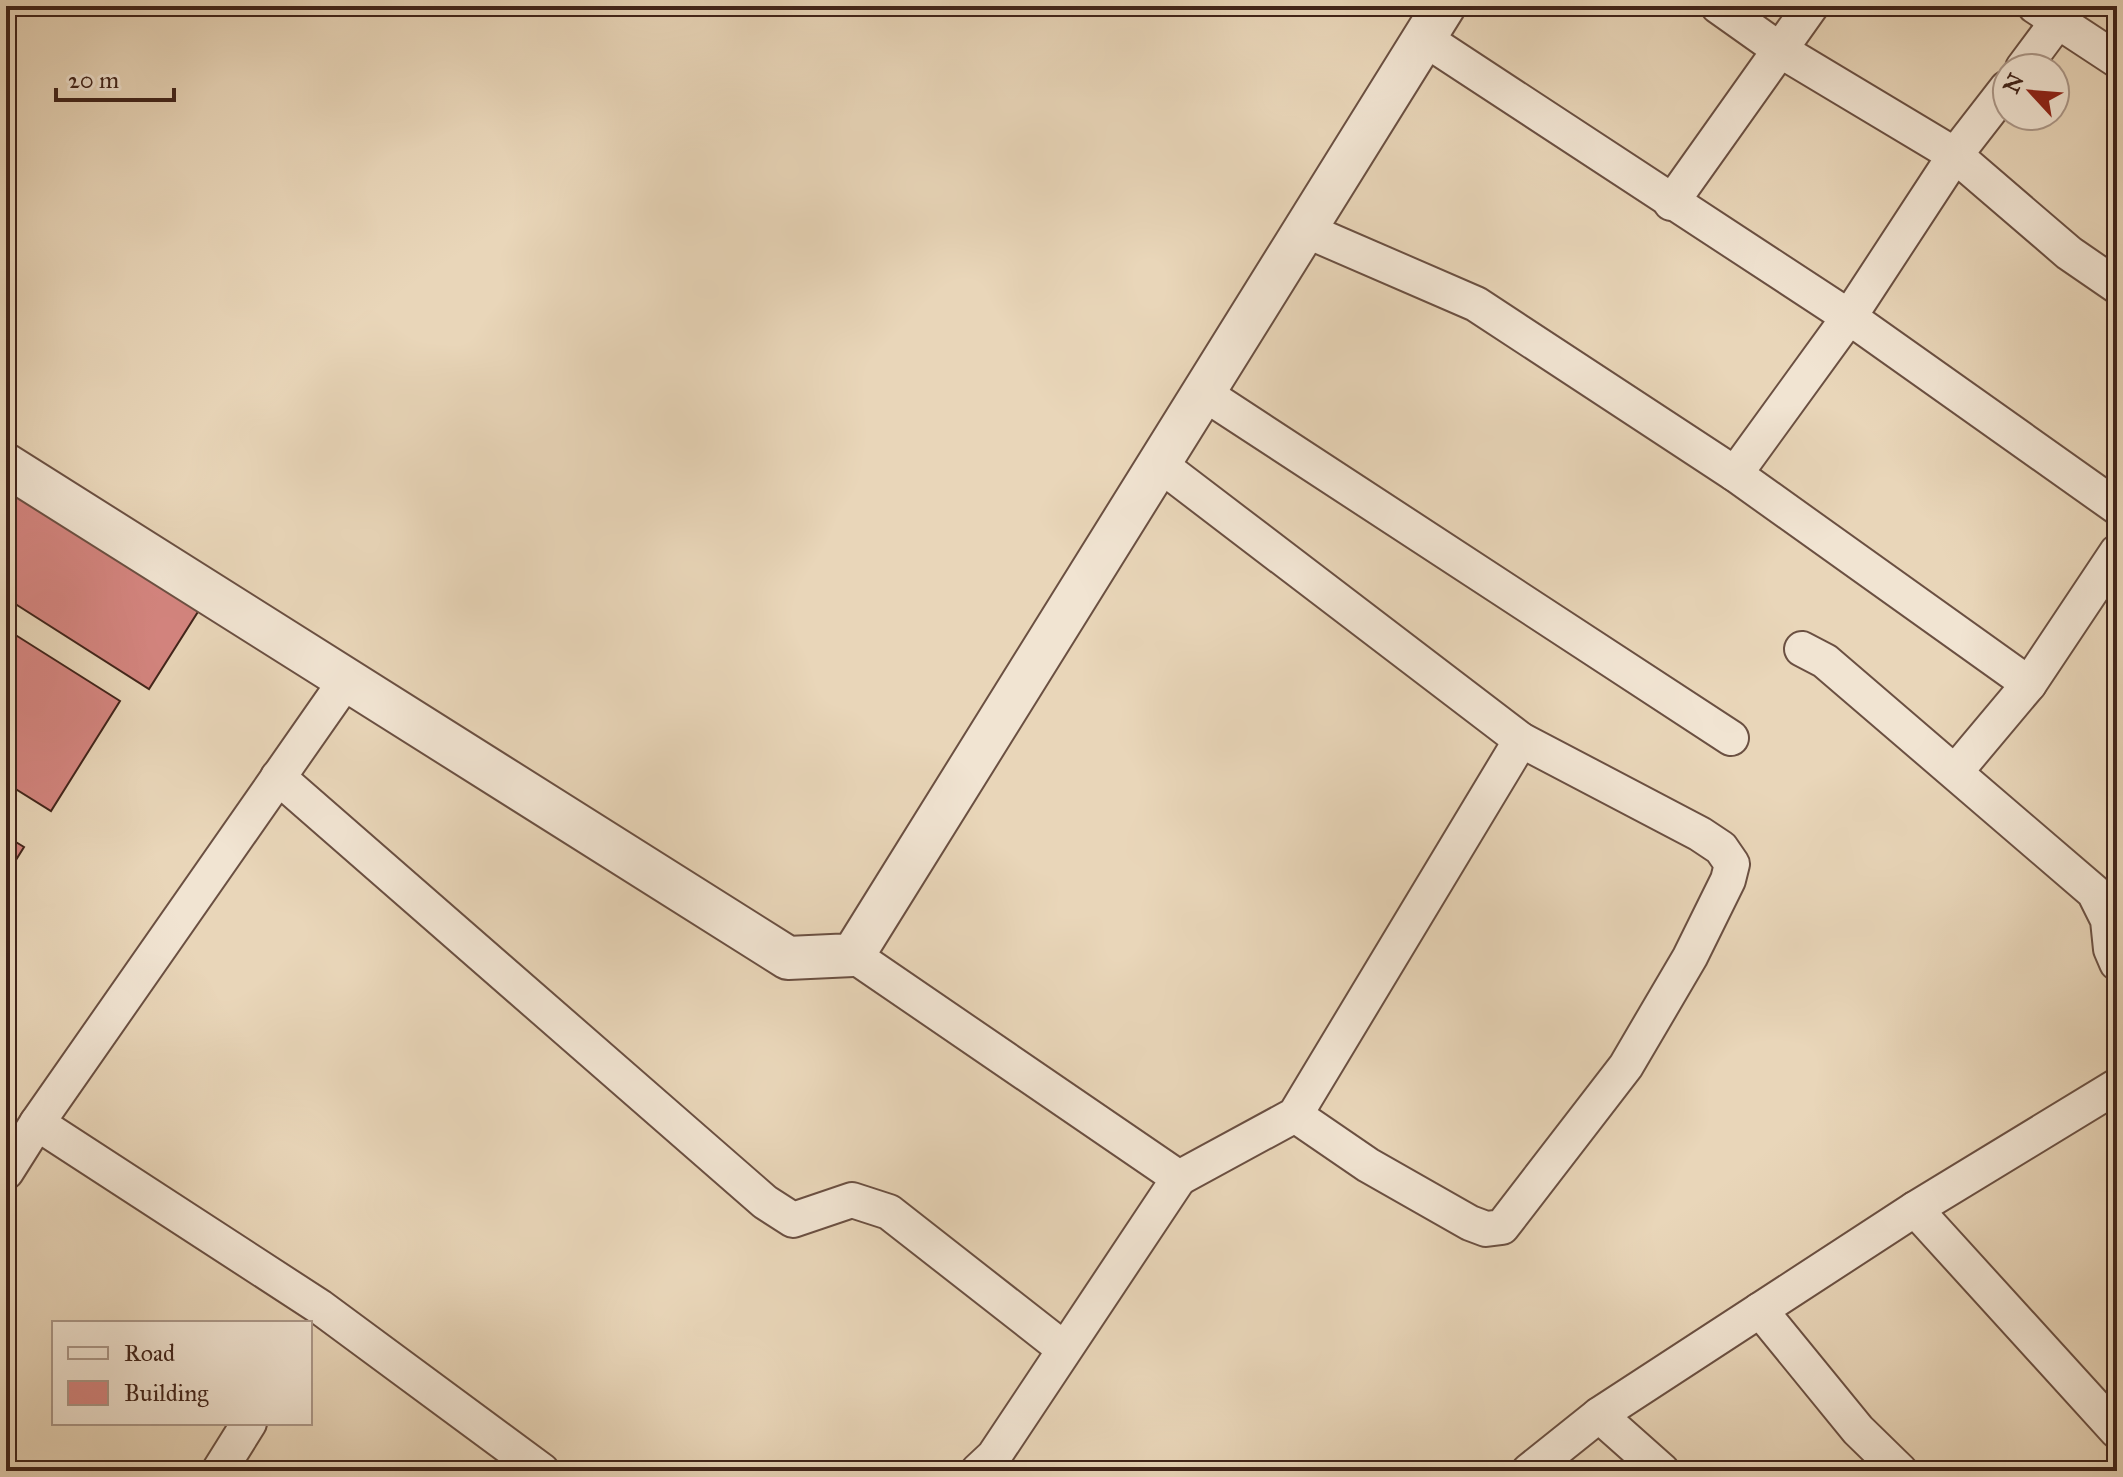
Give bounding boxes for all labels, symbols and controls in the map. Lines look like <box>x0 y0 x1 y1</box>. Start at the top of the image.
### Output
scale bar <box>56 52 174 102</box>
north arrow <box>1991 52 2071 132</box>
text: 20 m <box>68 65 119 95</box>
text: N <box>1997 69 2030 98</box>
legend <box>52 1321 312 1425</box>
text: Road <box>124 1338 175 1368</box>
text: Building <box>124 1378 209 1408</box>

